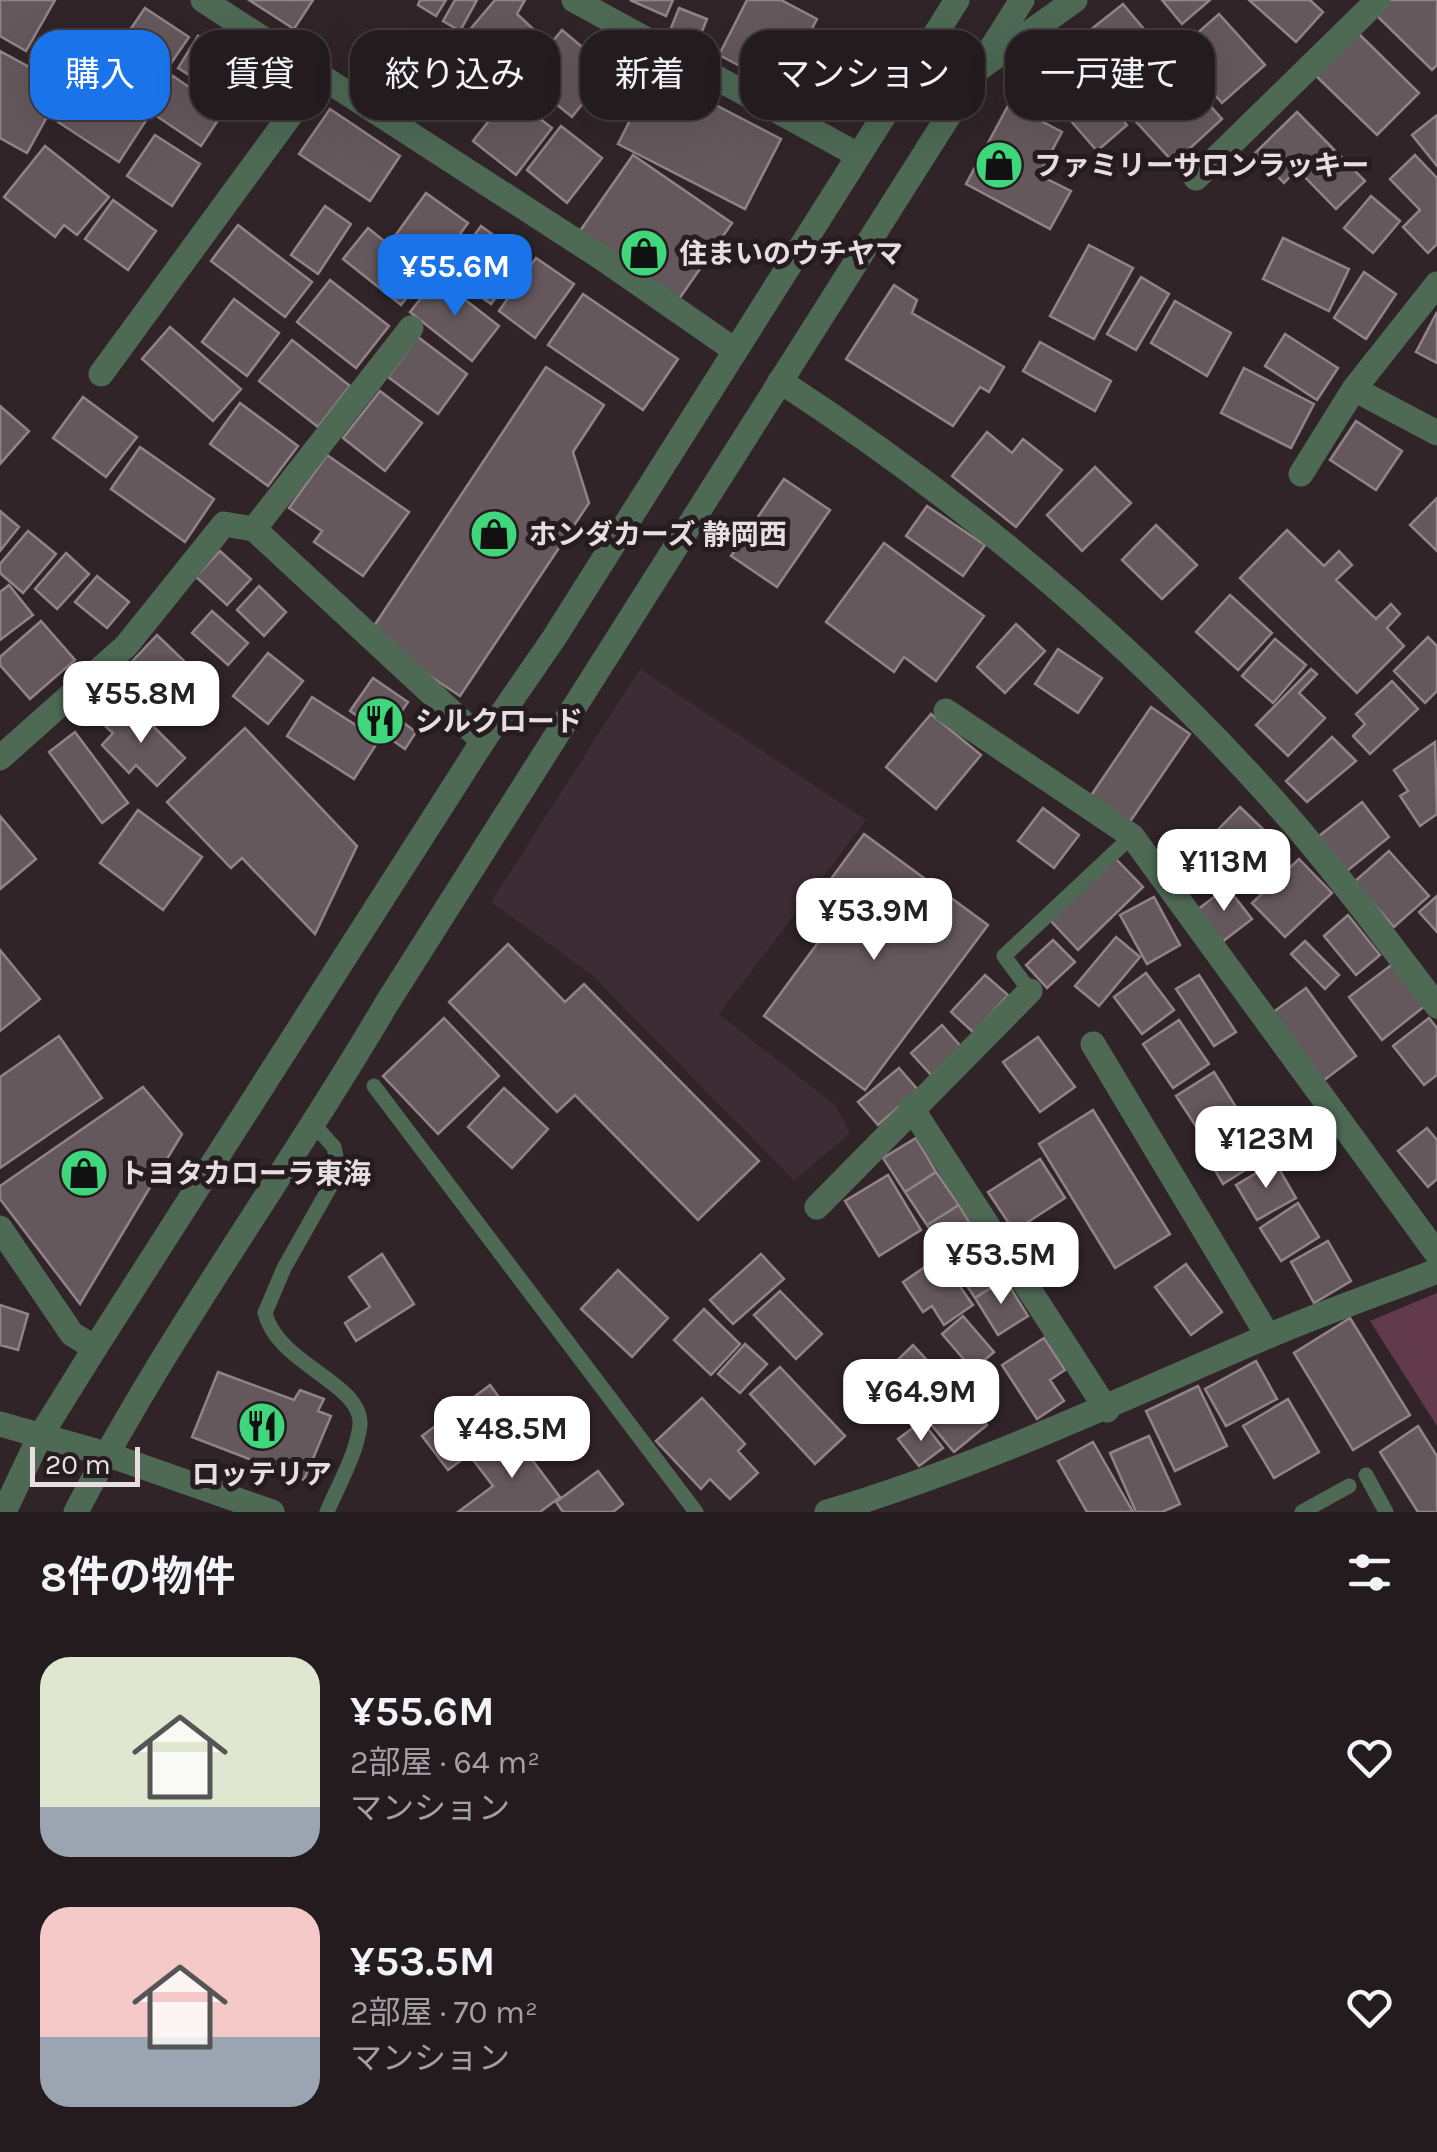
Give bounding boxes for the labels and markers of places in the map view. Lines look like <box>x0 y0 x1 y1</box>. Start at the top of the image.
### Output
shop icon: ファミリーサロンラッキー <box>973 139 1025 191</box>
place label: ファミリーサロンラッキー <box>1034 149 1369 182</box>
shop icon: 住まいのウチヤマ <box>618 227 670 279</box>
pin: ¥55.6M <box>374 234 536 319</box>
place label: 住まいのウチヤマ <box>679 237 903 270</box>
shop icon: ホンダカーズ 静岡西 <box>468 508 520 560</box>
place label: ホンダカーズ 静岡西 <box>529 518 787 551</box>
pin: ¥55.8M <box>60 661 222 746</box>
restaurant icon: シルクロード <box>354 695 406 747</box>
place label: シルクロード <box>415 705 583 738</box>
pin: ¥113M <box>1154 829 1294 914</box>
pin: ¥53.9M <box>793 878 955 963</box>
pin: ¥123M <box>1196 1106 1336 1191</box>
shop icon: トヨタカローラ東海 <box>58 1147 110 1199</box>
place label: トヨタカローラ東海 <box>119 1157 371 1190</box>
pin: ¥53.5M <box>920 1222 1082 1307</box>
pin: ¥64.9M <box>840 1359 1002 1444</box>
pin: ¥48.5M <box>431 1396 593 1481</box>
restaurant icon: ロッテリア <box>236 1400 288 1452</box>
place label: ロッテリア <box>192 1458 332 1491</box>

